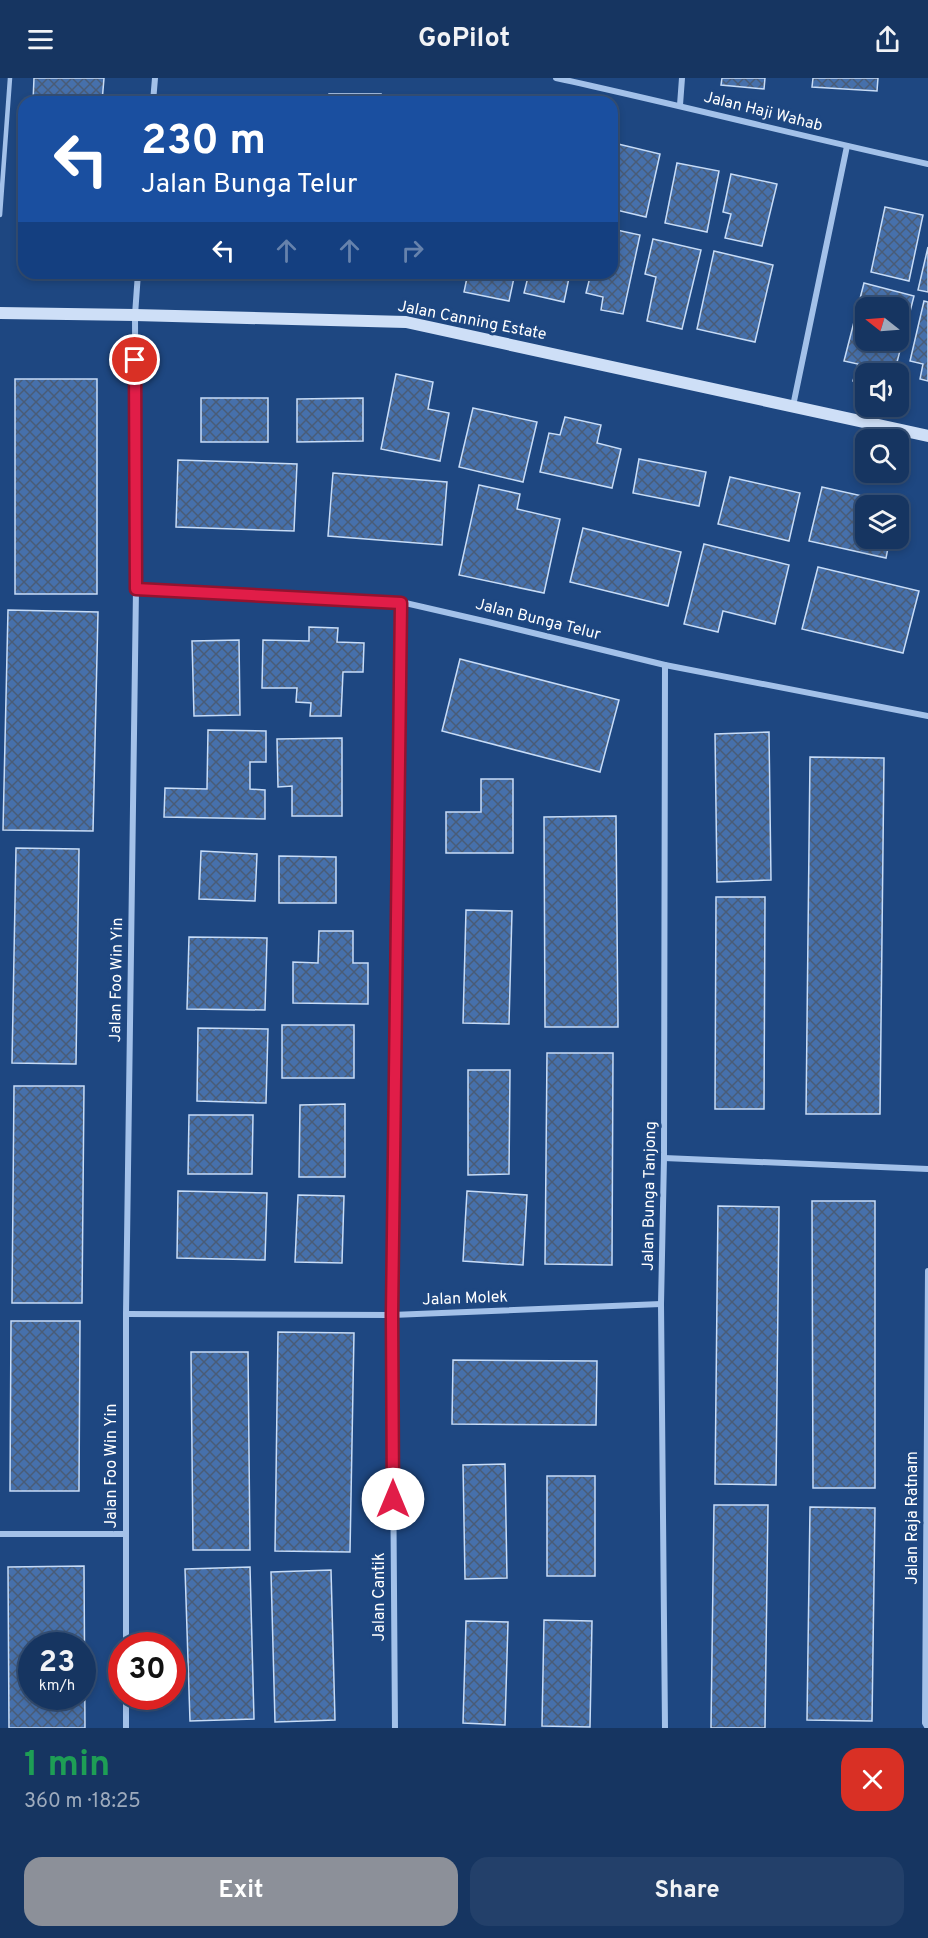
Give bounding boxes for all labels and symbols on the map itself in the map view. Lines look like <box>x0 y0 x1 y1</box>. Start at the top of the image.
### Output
street label: Jalan Haji Wahab <box>701 88 825 136</box>
street label: Jalan Canning Estate <box>396 297 548 345</box>
north arrow <box>855 297 909 351</box>
pin <box>109 334 160 385</box>
street label: Jalan Bunga Telur <box>473 595 603 645</box>
street label: Jalan Foo Win Yin <box>106 917 128 1043</box>
street label: Jalan Bunga Tanjong <box>639 1121 661 1271</box>
street label: Jalan Molek <box>422 1288 508 1310</box>
street label: Jalan Foo Win Yin <box>102 1404 122 1528</box>
street label: Jalan Raja Ratnam <box>903 1451 923 1585</box>
position arrow <box>361 1467 425 1531</box>
street label: Jalan Cantik <box>370 1553 390 1641</box>
speed limit sign: 30 <box>108 1632 186 1710</box>

